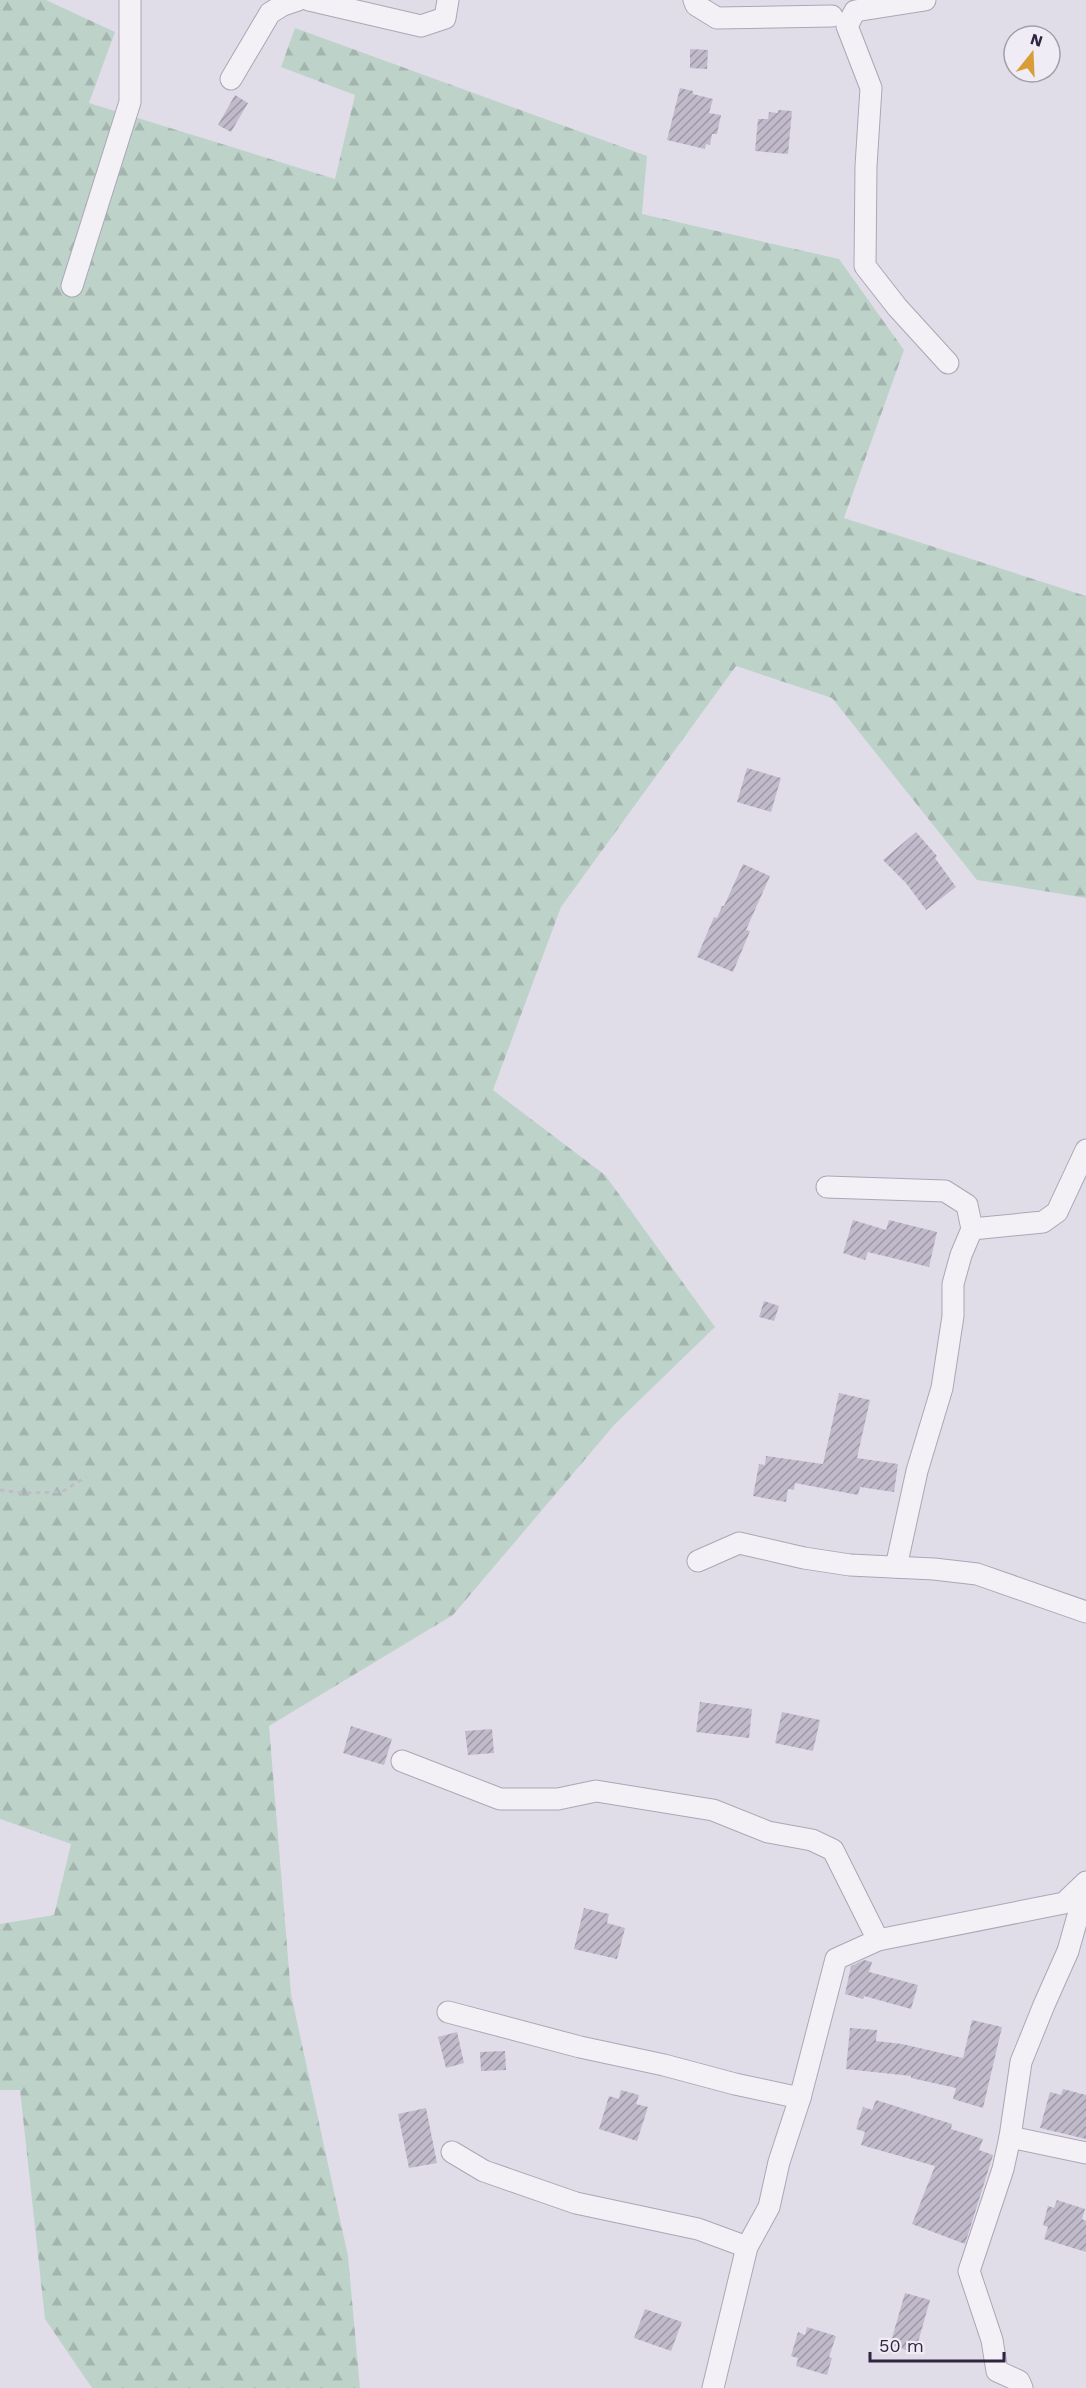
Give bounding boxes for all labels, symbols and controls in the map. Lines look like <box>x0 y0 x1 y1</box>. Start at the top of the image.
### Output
north arrow <box>1002 24 1062 84</box>
text: N <box>1028 29 1045 51</box>
scale bar <box>870 2325 1004 2363</box>
text: 50 m <box>879 2335 924 2356</box>

